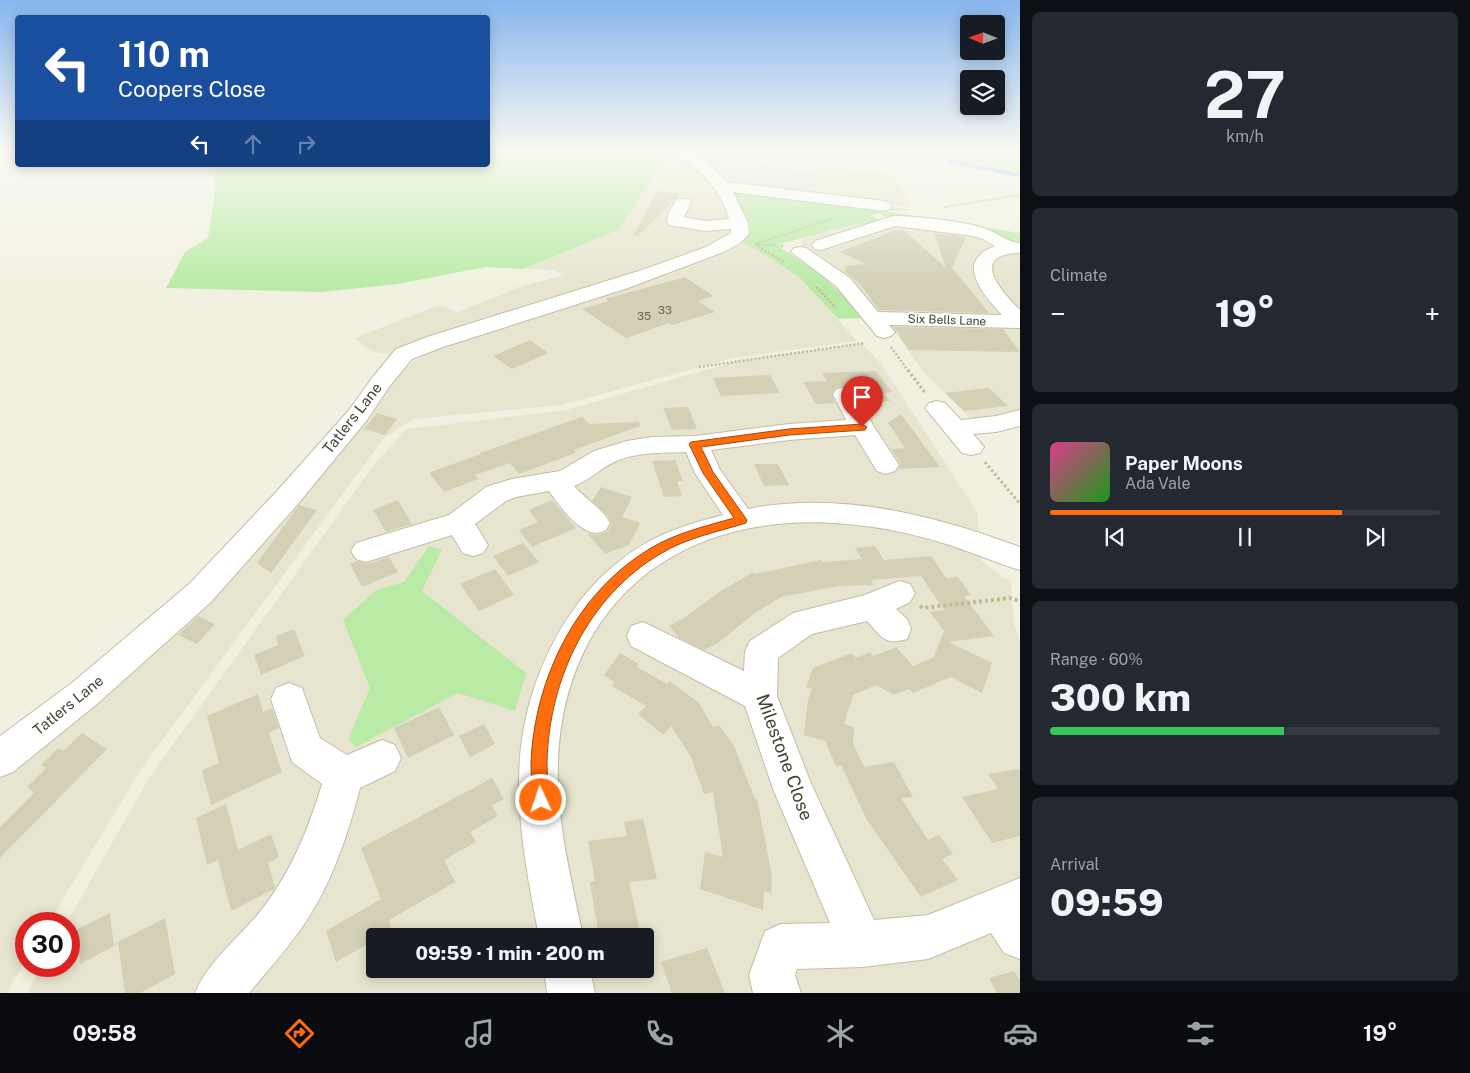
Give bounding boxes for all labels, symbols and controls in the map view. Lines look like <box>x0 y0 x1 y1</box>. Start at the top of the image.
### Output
north arrow <box>960 15 1005 60</box>
map controls <box>960 15 1005 115</box>
text: 110 m <box>118 34 210 75</box>
icon: left <box>35 35 100 100</box>
text: 27 <box>1204 56 1286 133</box>
button: layers <box>960 70 1005 115</box>
text: Coopers Close <box>118 76 266 102</box>
text: km/h <box>1226 127 1264 146</box>
icon: left <box>186 130 214 158</box>
icon: ahead <box>239 130 267 158</box>
icon: right <box>292 130 320 158</box>
text: Climate <box>1050 266 1107 285</box>
text: 19° <box>1215 291 1275 336</box>
text: − <box>1050 297 1066 330</box>
text: + <box>1424 297 1440 330</box>
house number: 33 <box>658 304 672 316</box>
house number: 35 <box>637 310 651 322</box>
street label: Six Bells Lane <box>908 312 987 328</box>
pin <box>841 376 883 427</box>
street label: Tatlers Lane <box>319 379 385 457</box>
icon: arrive <box>848 383 876 411</box>
text: Paper Moons <box>1125 452 1243 474</box>
text: Ada Vale <box>1125 474 1190 493</box>
icon: previous <box>1101 523 1129 551</box>
icon: pause <box>1231 523 1259 551</box>
icon: next <box>1361 523 1389 551</box>
text: Range · 60% <box>1050 650 1143 669</box>
street label: Tatlers Lane <box>29 672 107 738</box>
text: 300 km <box>1050 675 1191 720</box>
street label: Milestone Close <box>752 691 818 823</box>
position arrow <box>514 773 566 825</box>
text: Arrival <box>1050 855 1099 874</box>
text: 09:59 <box>1050 880 1164 925</box>
speed limit sign: 30 <box>15 912 80 977</box>
text: 09:59 · 1 min · 200 m <box>416 942 604 964</box>
icon: directions <box>282 1016 317 1051</box>
icon: music <box>462 1016 497 1051</box>
icon: phone <box>642 1016 677 1051</box>
icon: climate <box>823 1016 858 1051</box>
icon: car <box>1003 1016 1038 1051</box>
icon: filters <box>1183 1016 1218 1051</box>
text: 09:58 <box>73 1020 137 1046</box>
text: 19° <box>1363 1020 1397 1046</box>

